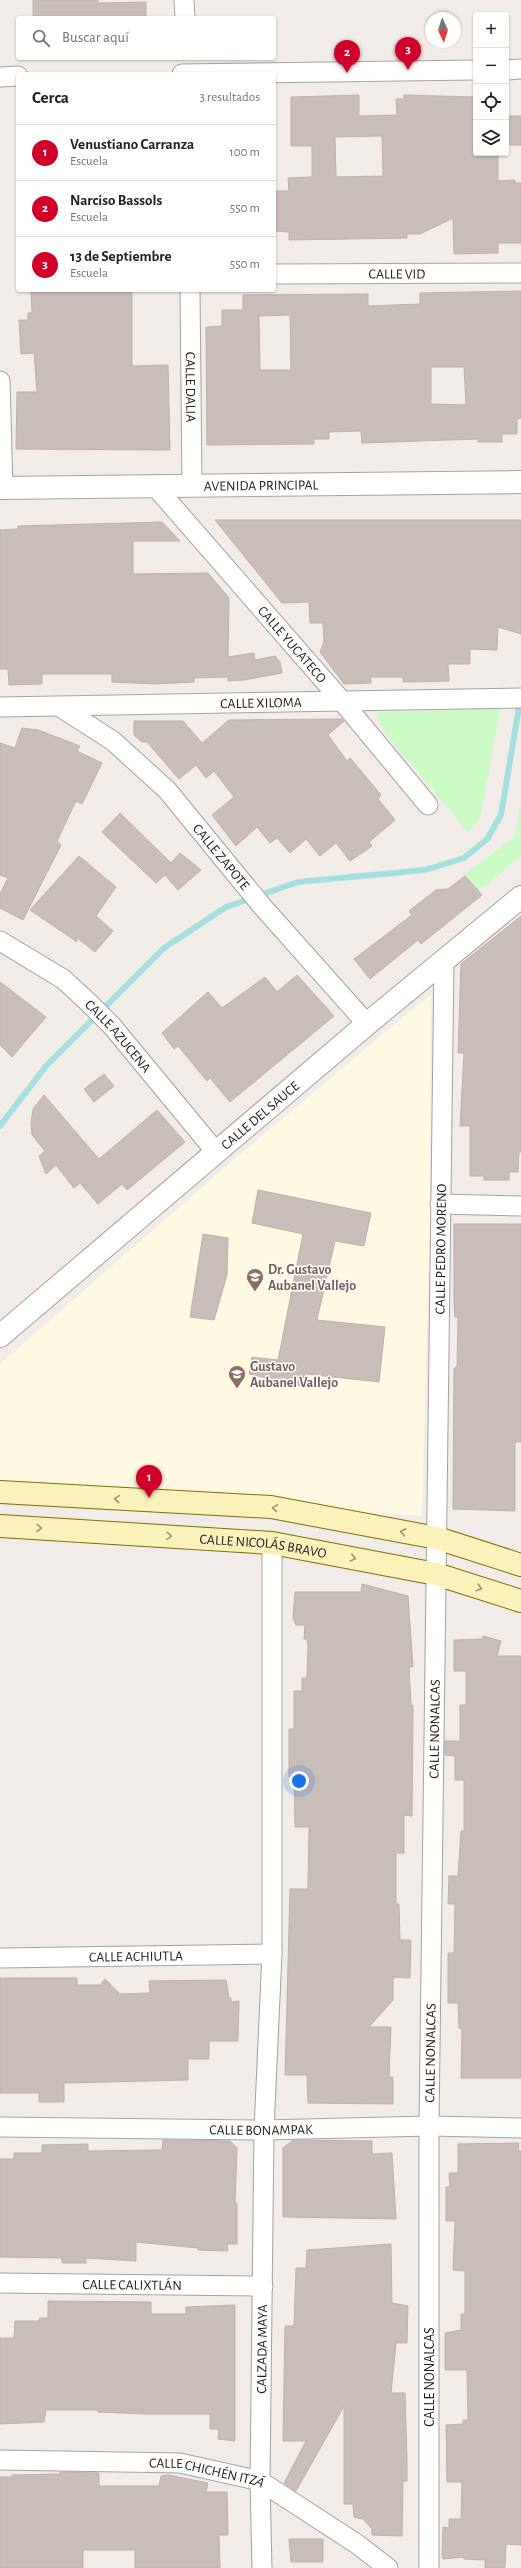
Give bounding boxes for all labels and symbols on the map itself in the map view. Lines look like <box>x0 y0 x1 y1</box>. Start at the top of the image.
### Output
north arrow <box>425 12 461 48</box>
pin: 3 <box>395 37 421 70</box>
pin: 2 <box>334 40 360 73</box>
street label: CALLE VID <box>369 267 425 282</box>
street label: CALLE DALIA <box>183 352 197 422</box>
street label: AVENIDA PRINCIPAL <box>204 478 319 494</box>
street label: CALLE YUCATECO <box>255 604 329 686</box>
street label: CALLE XILOMA <box>220 696 302 711</box>
street label: CALLE ZAPOTE <box>190 822 252 893</box>
street label: CALLE AZUCENA <box>82 997 153 1075</box>
street label: CALLE DEL SAUCE <box>219 1079 302 1153</box>
street label: CALLE PEDRO MORENO <box>433 1184 449 1315</box>
place label: Dr. Gustavo Aubanel Vallejo <box>268 1263 356 1293</box>
school or university icon: Dr. Gustavo Aubanel Vallejo <box>245 1267 265 1292</box>
place label: Gustavo Aubanel Vallejo <box>250 1360 338 1390</box>
school or university icon: Gustavo Aubanel Vallejo <box>227 1364 247 1389</box>
pin: 1 <box>136 1465 162 1498</box>
one-way arrow <box>114 1494 120 1503</box>
one-way arrow <box>272 1504 278 1513</box>
one-way arrow <box>36 1524 42 1533</box>
one-way arrow <box>400 1528 406 1536</box>
one-way arrow <box>166 1532 172 1541</box>
street label: CALLE NICOLÁS BRAVO <box>199 1532 328 1561</box>
one-way arrow <box>350 1554 356 1562</box>
one-way arrow <box>476 1583 483 1592</box>
street label: CALLE NONALCAS <box>427 1679 443 1779</box>
your location <box>289 1771 309 1791</box>
street label: CALLE ACHIUTLA <box>89 1949 183 1965</box>
street label: CALLE NONALCAS <box>423 2003 439 2103</box>
street label: CALLE BONAMPAK <box>209 2123 313 2138</box>
street label: CALLE CALIXTLÁN <box>82 2276 182 2293</box>
street label: CALZADA MAYA <box>255 2304 270 2394</box>
street label: CALLE NONALCAS <box>423 2327 437 2427</box>
street label: CALLE CHICHÉN ITZÁ <box>149 2456 269 2490</box>

